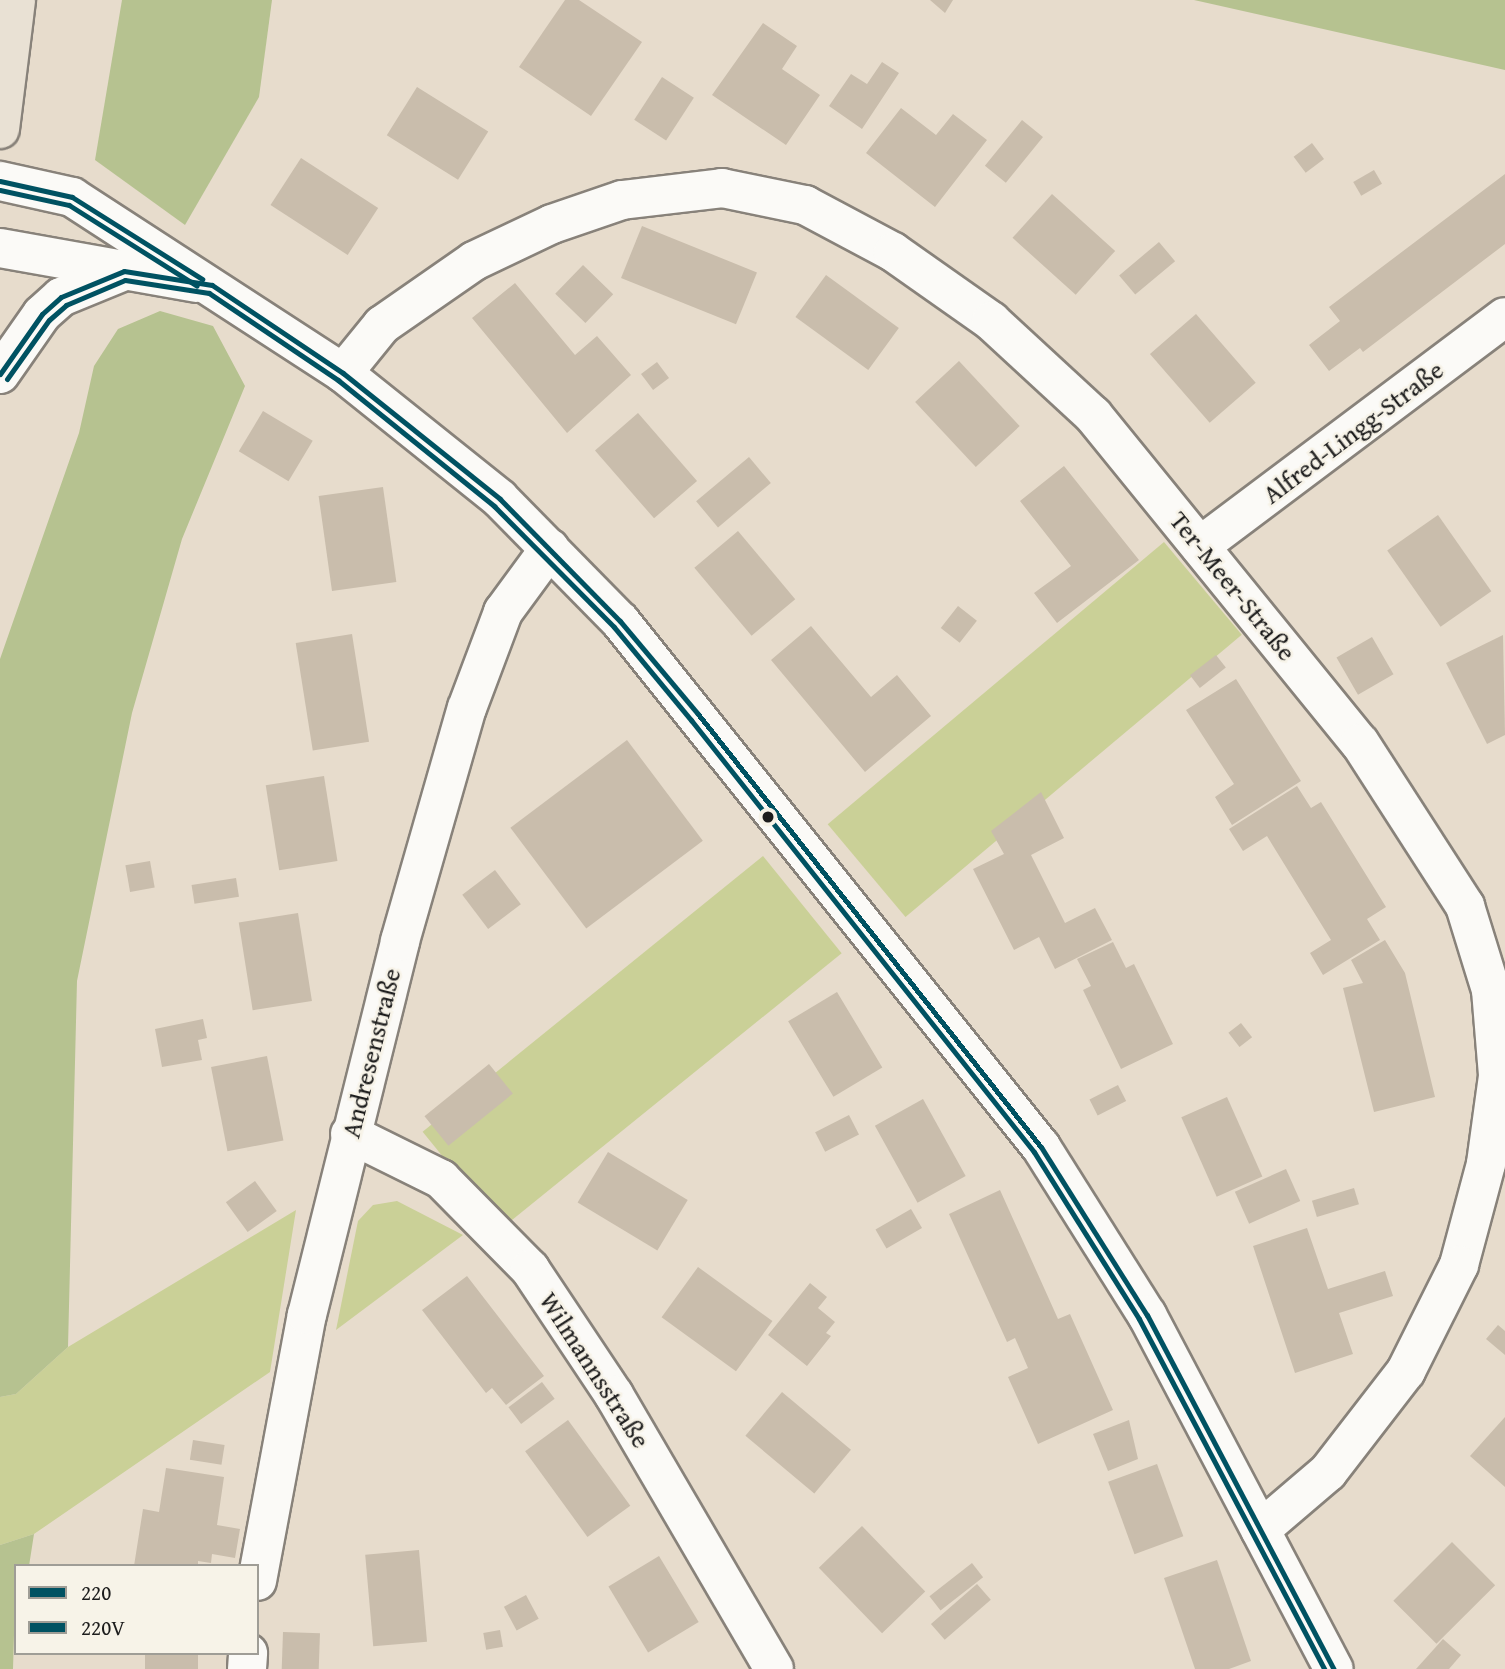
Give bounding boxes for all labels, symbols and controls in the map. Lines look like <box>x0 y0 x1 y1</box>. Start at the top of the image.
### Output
street label: Alfred-Lingg-Straße <box>1256 354 1450 510</box>
street label: Ter-Meer-Straße <box>1163 505 1303 667</box>
unlabelled marker <box>761 810 775 824</box>
street label: Andresenstraße <box>335 965 407 1141</box>
street label: Wilmannsstraße <box>533 1286 657 1454</box>
legend <box>14 1564 259 1655</box>
text: 220 <box>81 1577 111 1608</box>
text: 220V <box>81 1612 125 1643</box>

